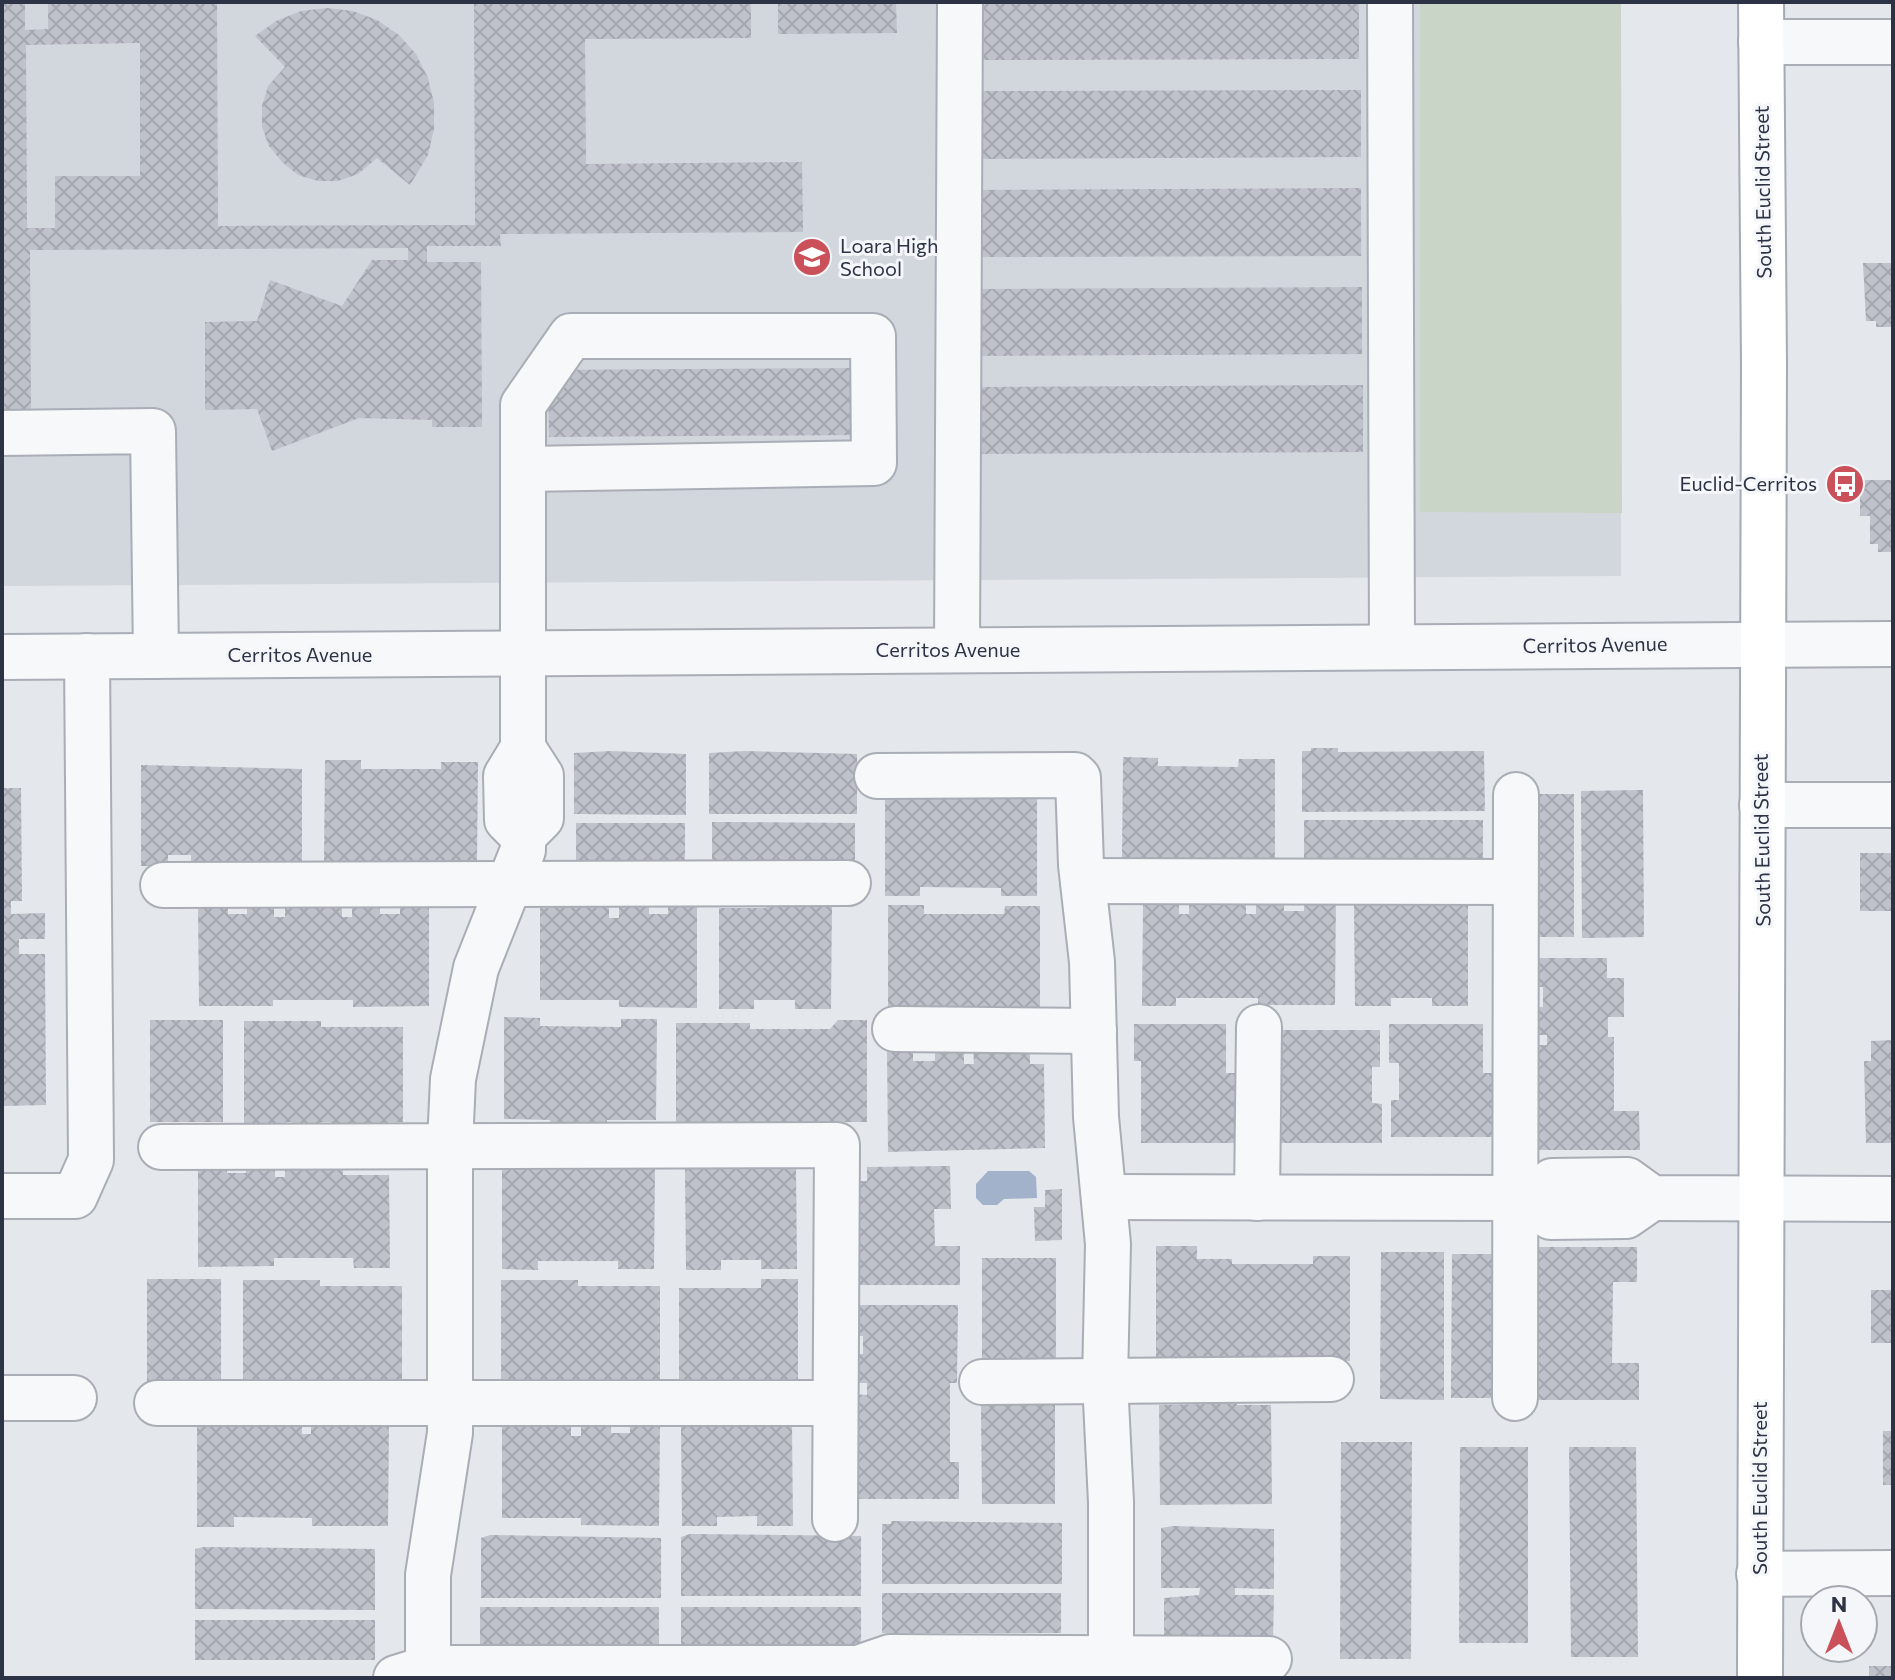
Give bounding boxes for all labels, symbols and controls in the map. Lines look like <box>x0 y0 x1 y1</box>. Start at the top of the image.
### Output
street label: South Euclid Street <box>1748 105 1776 279</box>
place label: Loara High School <box>840 233 938 280</box>
school or university icon: Loara High School <box>791 236 833 278</box>
bus stop icon: Euclid-Cerritos <box>1824 463 1866 505</box>
place label: Euclid-Cerritos <box>1680 471 1817 495</box>
street label: Cerritos Avenue <box>1522 631 1668 657</box>
street label: Cerritos Avenue <box>876 637 1020 661</box>
street label: Cerritos Avenue <box>228 642 372 666</box>
street label: South Euclid Street <box>1747 753 1775 927</box>
street label: South Euclid Street <box>1747 1401 1771 1575</box>
north arrow <box>1799 1584 1879 1664</box>
text: N <box>1831 1590 1847 1617</box>

